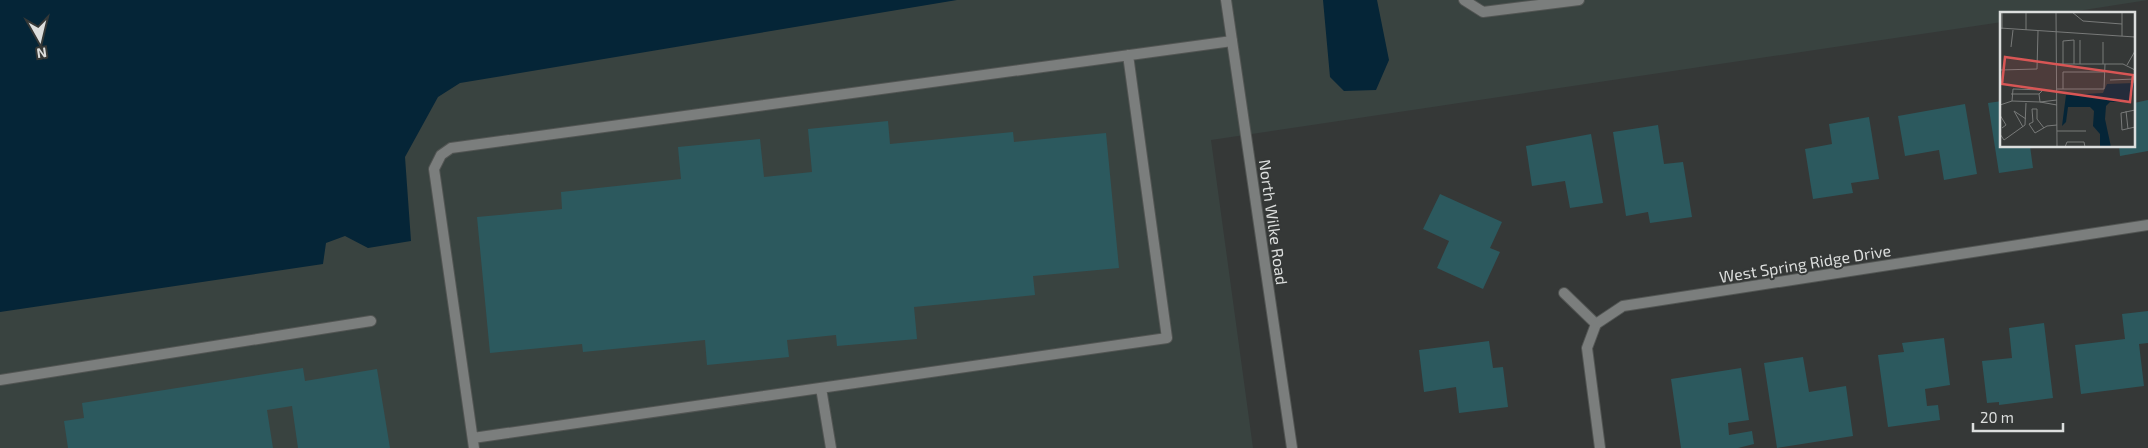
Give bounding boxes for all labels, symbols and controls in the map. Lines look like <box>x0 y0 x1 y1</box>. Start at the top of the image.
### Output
inset map <box>2000 12 2136 148</box>
north arrow <box>15 15 65 65</box>
text: N <box>36 44 48 62</box>
street label: North Wilke Road <box>1256 158 1292 286</box>
street label: West Spring Ridge Drive <box>1718 240 1892 286</box>
scale bar <box>1973 400 2063 432</box>
text: 20 m <box>1980 408 2014 426</box>

